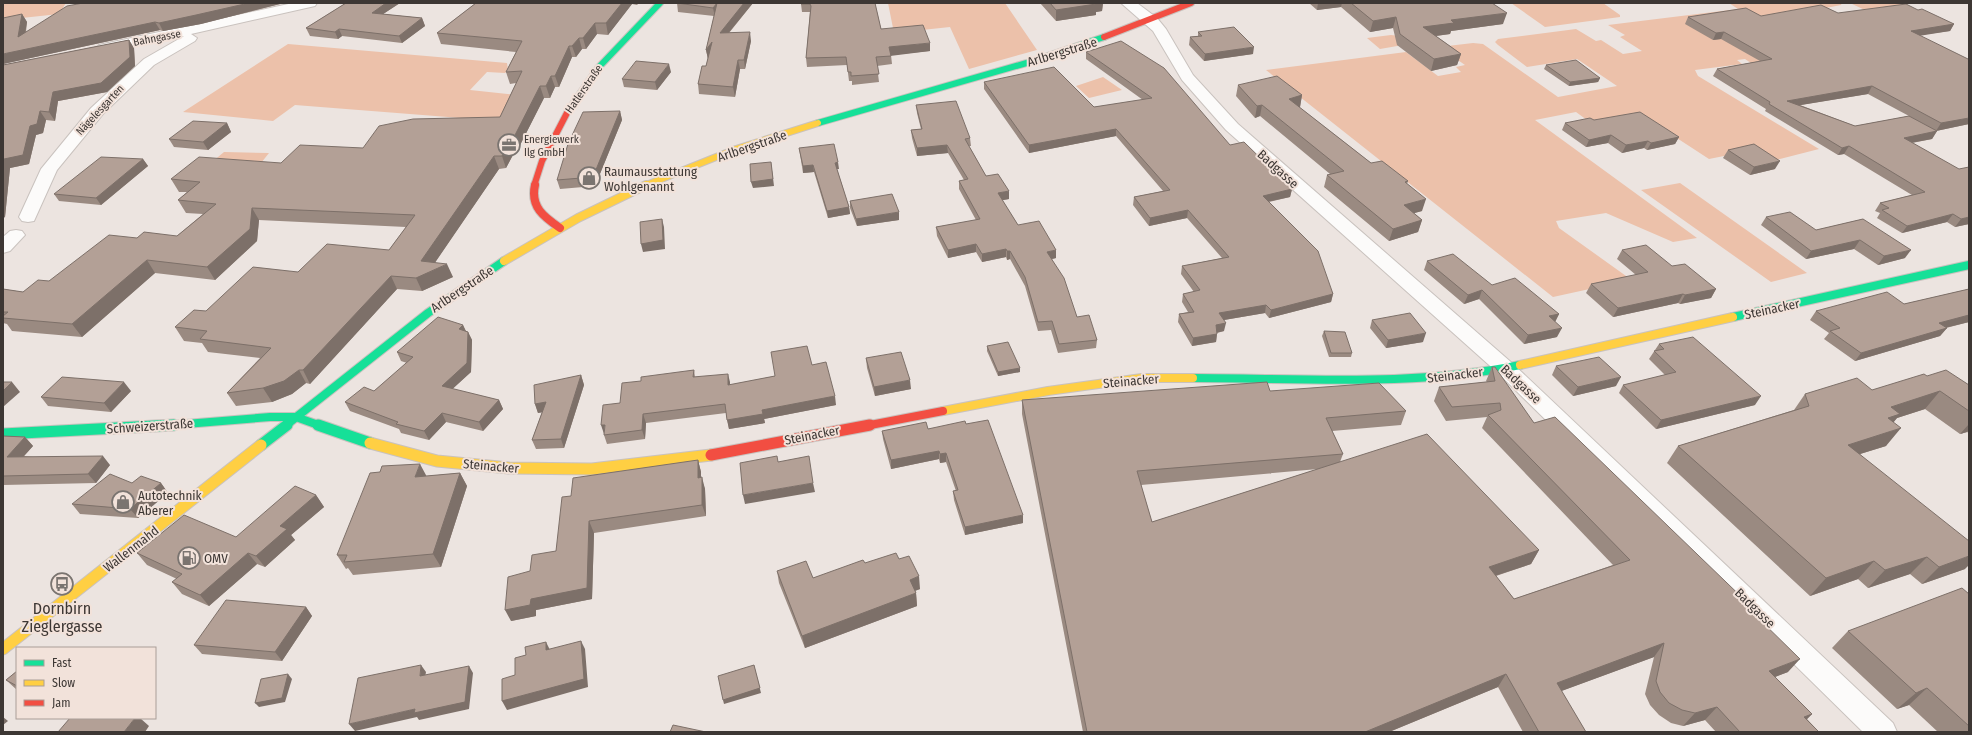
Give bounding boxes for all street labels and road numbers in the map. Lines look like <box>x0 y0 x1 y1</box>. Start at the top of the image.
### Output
street label: Bahngasse <box>132 27 182 49</box>
street label: Arlbergstraße <box>1025 34 1099 70</box>
street label: Hatlerstraße <box>563 62 605 116</box>
street label: Nägelesgarten <box>73 82 127 138</box>
street label: Arlbergstraße <box>715 127 789 165</box>
street label: Badgasse <box>1254 147 1302 191</box>
street label: Arlbergstraße <box>428 263 496 315</box>
street label: Steinacker <box>1743 296 1801 322</box>
street label: Badgasse <box>1498 361 1544 407</box>
street label: Steinacker <box>1426 364 1484 386</box>
street label: Steinacker <box>1103 371 1160 391</box>
street label: Schweizerstraße <box>106 415 194 437</box>
street label: Steinacker <box>783 422 841 448</box>
street label: Steinacker <box>463 456 520 476</box>
street label: Wallenmahd <box>100 523 162 575</box>
street label: Badgasse <box>1732 585 1778 631</box>

